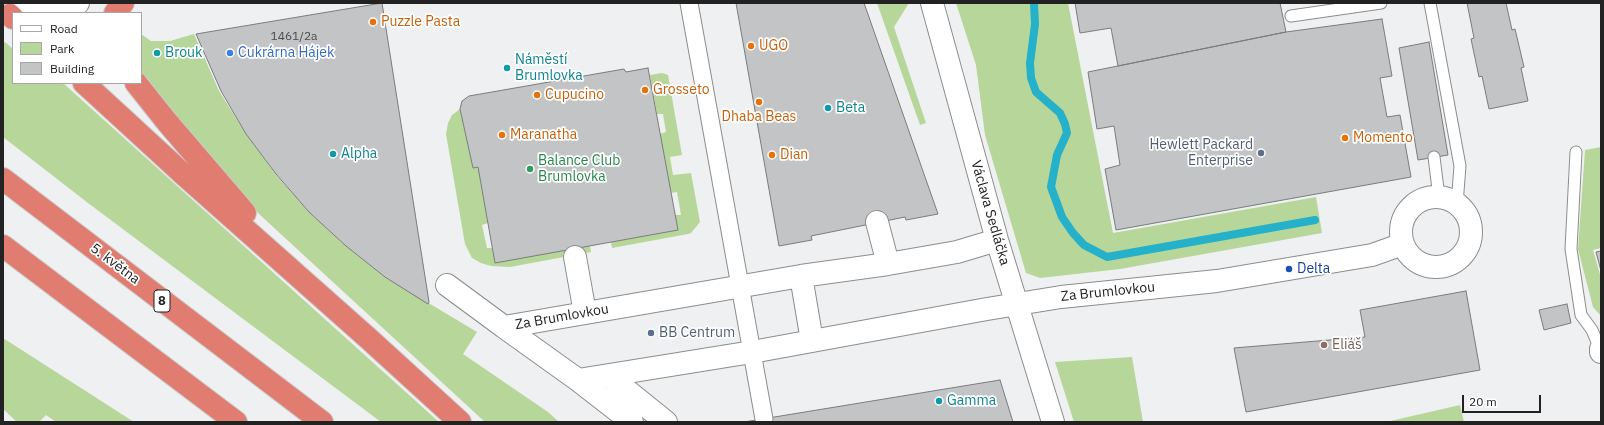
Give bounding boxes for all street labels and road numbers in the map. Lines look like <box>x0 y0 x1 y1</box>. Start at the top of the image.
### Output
street label: Václava Sedláčka <box>967 159 1013 267</box>
street label: 5. května <box>87 240 143 288</box>
street label: Za Brumlovkou <box>1060 279 1156 305</box>
road number: 8 <box>154 290 170 312</box>
street label: Za Brumlovkou <box>514 301 610 333</box>

